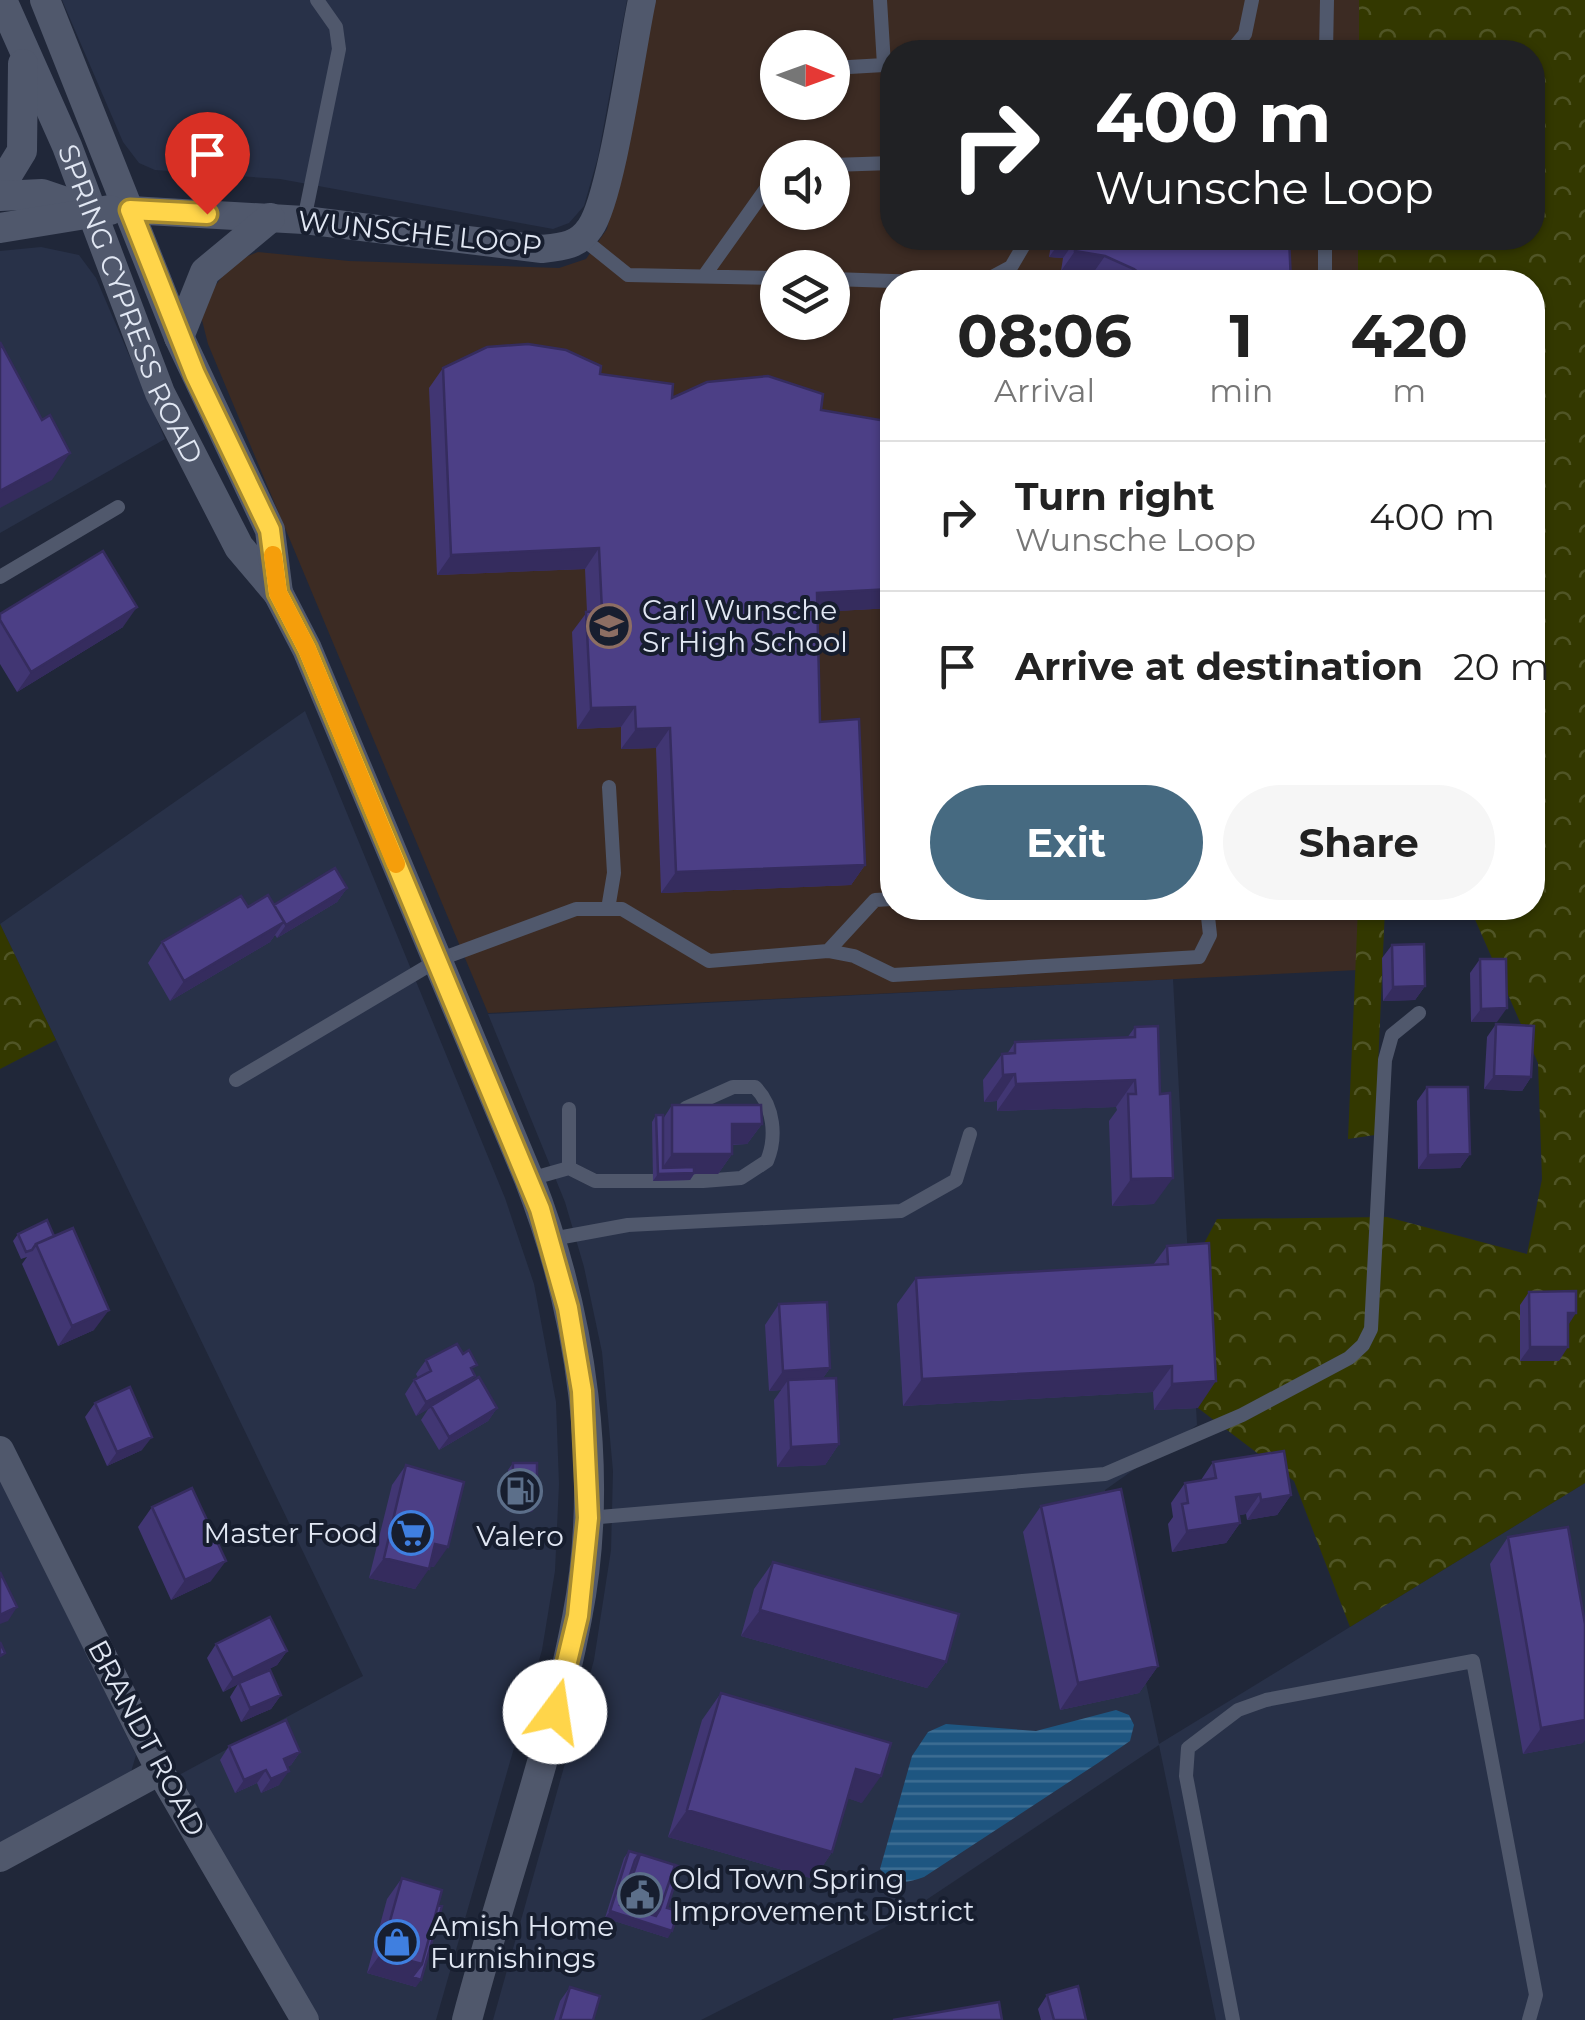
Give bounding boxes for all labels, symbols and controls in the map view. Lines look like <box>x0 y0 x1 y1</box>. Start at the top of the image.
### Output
north arrow <box>760 30 850 120</box>
map controls <box>760 30 850 340</box>
text: 400 m <box>1095 74 1332 160</box>
icon: right <box>930 80 1060 210</box>
pin <box>165 112 250 215</box>
icon: arrive <box>180 127 235 182</box>
street label: SPRING CYPRESS ROAD <box>51 139 210 469</box>
button: sound <box>760 140 850 230</box>
text: Wunsche Loop <box>1095 160 1434 215</box>
street label: WUNSCHE LOOP <box>296 203 544 263</box>
button: layers <box>760 250 850 340</box>
text: 08:06 <box>957 299 1132 372</box>
text: 1 <box>1229 299 1253 372</box>
text: 420 <box>1350 299 1468 372</box>
text: Arrival <box>994 371 1095 410</box>
text: min <box>1209 371 1273 410</box>
text: m <box>1392 371 1426 410</box>
text: Turn right <box>1015 473 1214 520</box>
icon: right <box>930 489 985 544</box>
text: 400 m <box>1369 493 1495 540</box>
text: Wunsche Loop <box>1015 520 1256 559</box>
place label: Carl Wunsche Sr High School <box>642 593 848 659</box>
school or university icon: Carl Wunsche Sr High School <box>586 603 632 649</box>
icon: arrive <box>930 639 985 694</box>
text: Arrive at destination <box>1015 643 1423 690</box>
text: 20 m <box>1453 643 1550 690</box>
button: Exit <box>930 785 1203 900</box>
button: Share <box>1223 785 1495 900</box>
fuel station icon: Valero <box>497 1468 543 1514</box>
supermarket icon: Master Food <box>388 1510 434 1556</box>
place label: Master Food <box>203 1516 378 1550</box>
place label: Valero <box>476 1519 564 1553</box>
street label: BRANDT ROAD <box>81 1634 213 1842</box>
position arrow <box>503 1660 607 1764</box>
place label: Old Town Spring Improvement District <box>672 1862 975 1928</box>
public building icon: Old Town Spring Improvement District <box>617 1872 663 1918</box>
place label: Amish Home Furnishings <box>430 1909 614 1975</box>
shop icon: Amish Home Furnishings <box>374 1919 420 1965</box>

